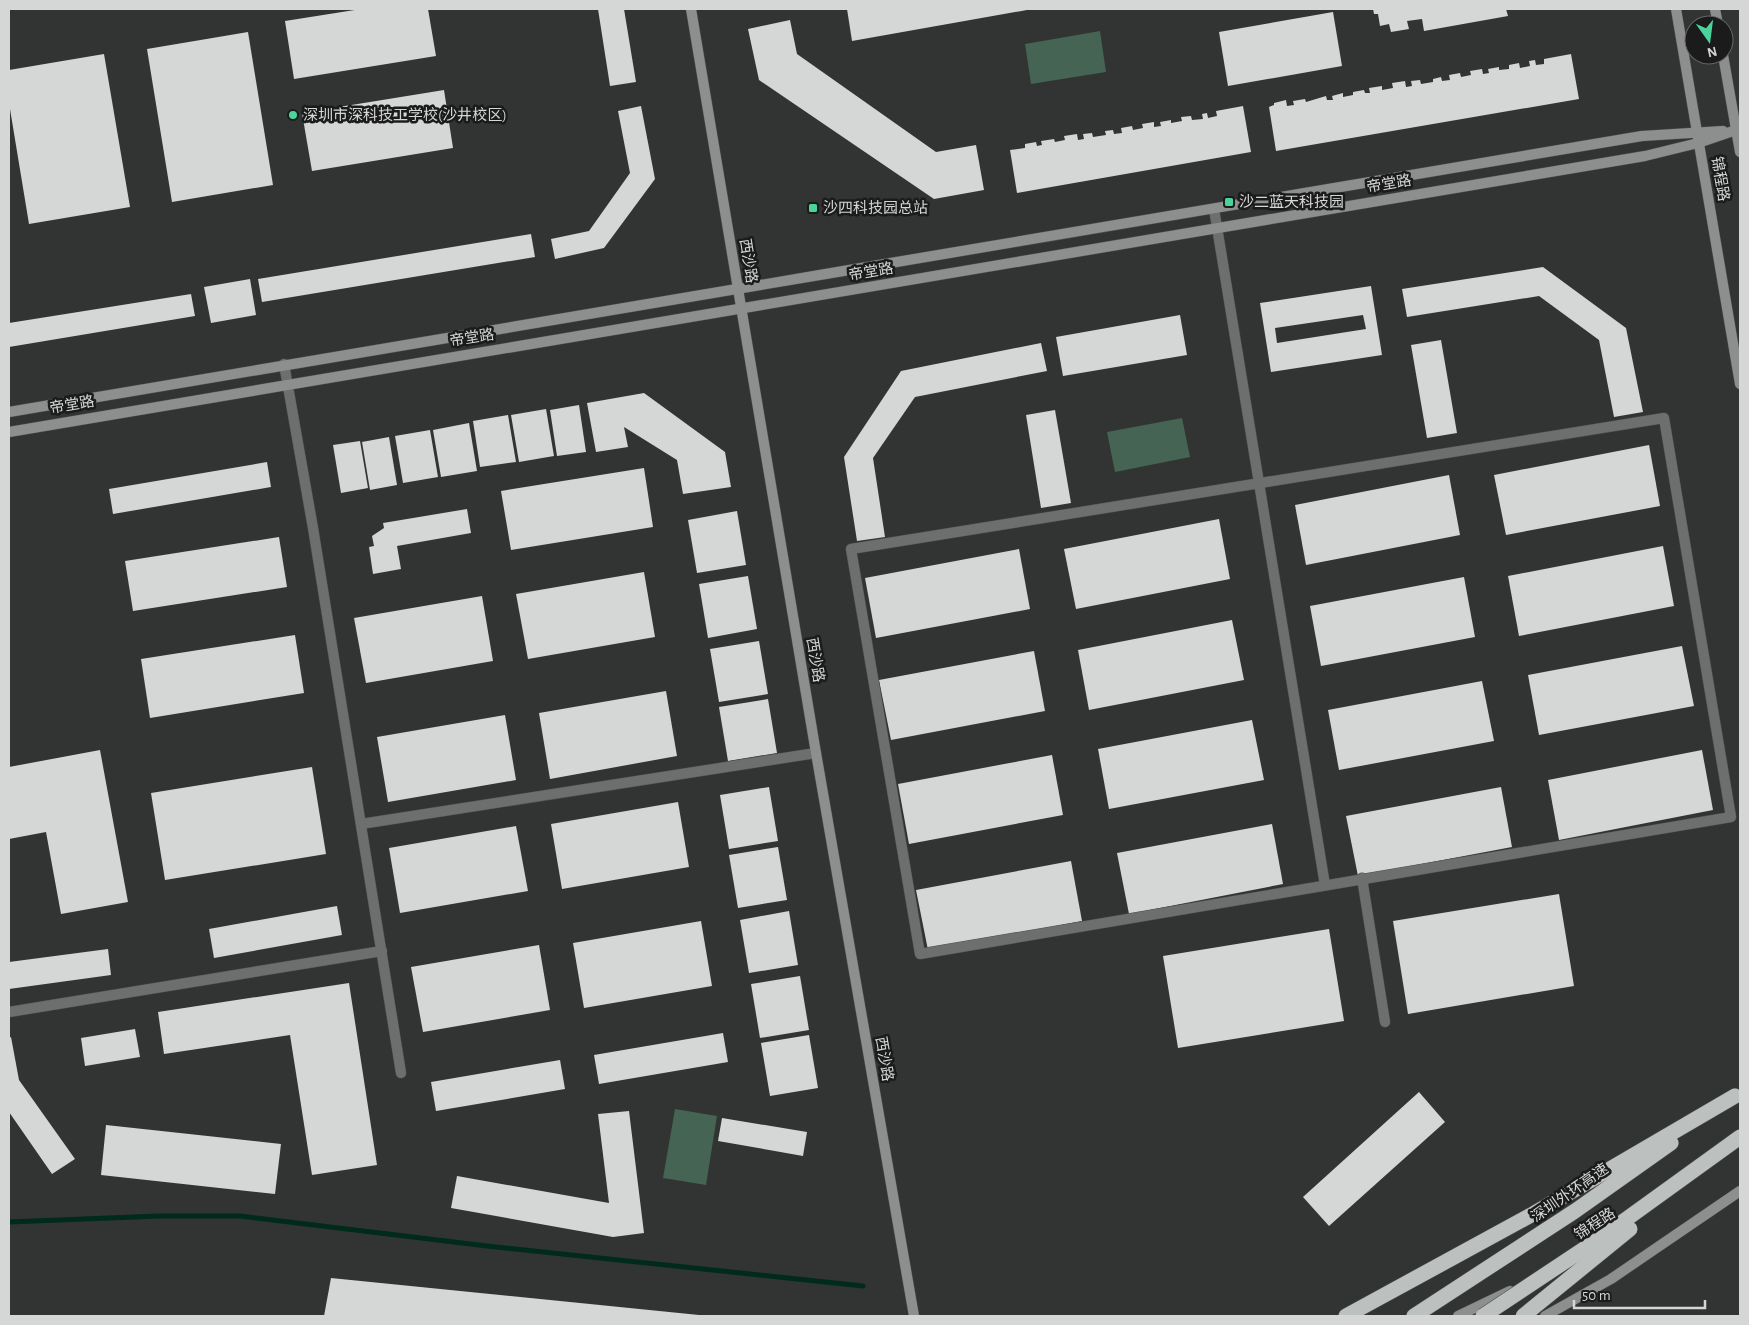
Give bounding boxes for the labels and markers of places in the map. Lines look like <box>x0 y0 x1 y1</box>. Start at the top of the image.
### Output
place label: 深圳市深科技工学校(沙井校区) <box>303 106 507 123</box>
marker: 深圳市深科技工学校(沙井校区) <box>287 109 299 121</box>
place label: 沙二蓝天科技园 <box>1239 194 1344 210</box>
marker: 沙二蓝天科技园 <box>1223 196 1235 208</box>
place label: 沙四科技园总站 <box>823 200 928 216</box>
marker: 沙四科技园总站 <box>807 202 819 214</box>

